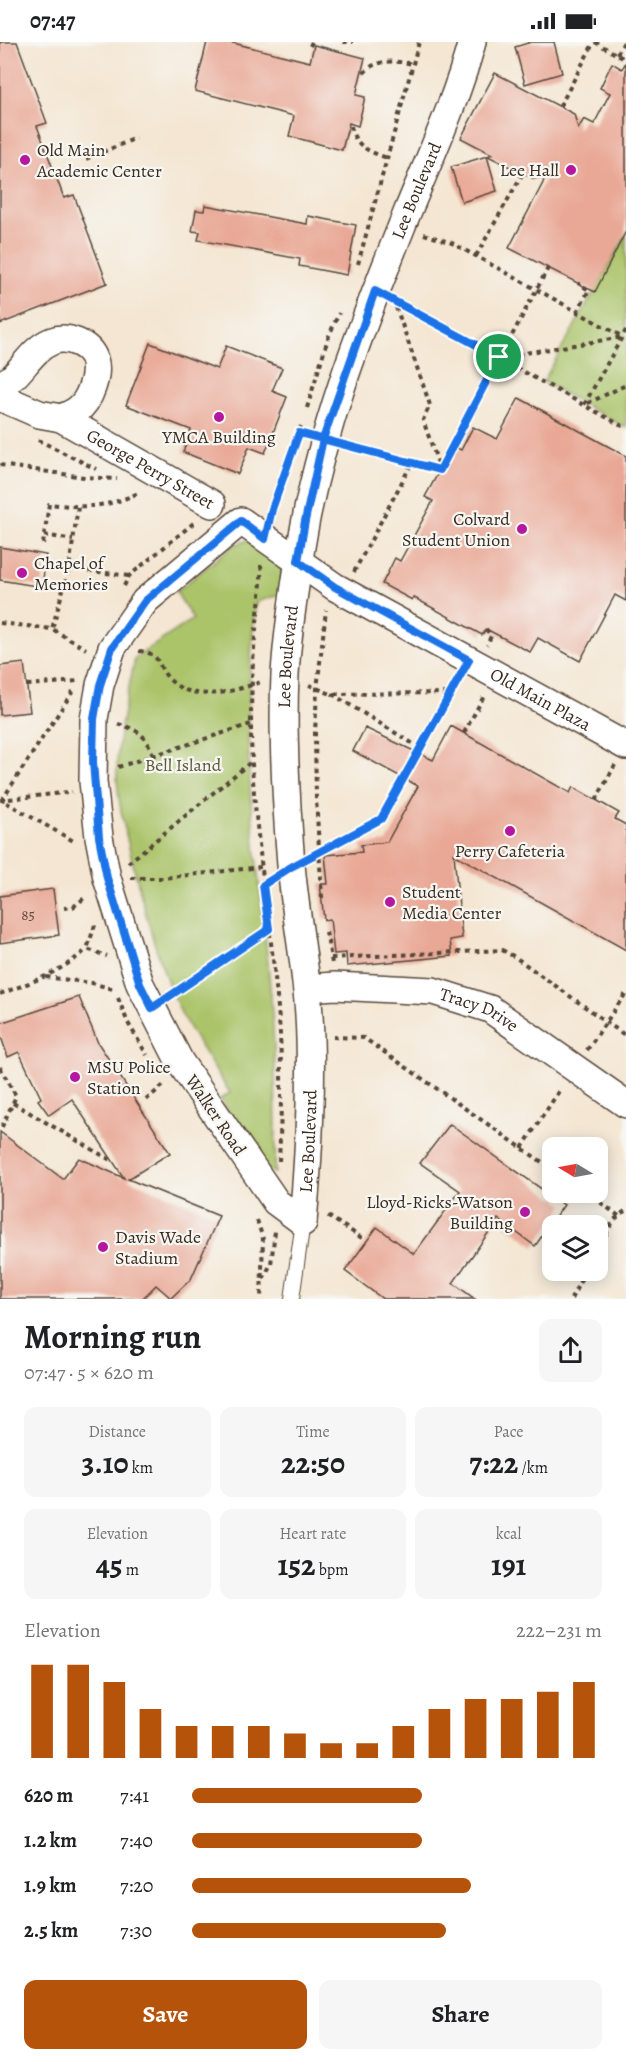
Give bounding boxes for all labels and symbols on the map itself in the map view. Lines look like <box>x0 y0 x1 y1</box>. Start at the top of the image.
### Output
place label: Old Main Academic Center <box>36 138 162 183</box>
street label: Lee Boulevard <box>386 138 447 243</box>
marker: Old Main Academic Center <box>18 153 32 167</box>
place label: Lee Hall <box>500 158 560 182</box>
marker: Lee Hall <box>564 163 578 177</box>
pin <box>473 331 524 382</box>
marker: YMCA Building <box>212 410 226 424</box>
street label: George Perry Street <box>82 423 219 515</box>
place label: YMCA Building <box>161 425 276 449</box>
place label: Colvard Student Union <box>402 507 510 552</box>
marker: Colvard Student Union <box>515 522 529 536</box>
place label: Chapel of Memories <box>34 551 108 596</box>
marker: Chapel of Memories <box>15 566 29 580</box>
street label: Lee Boulevard <box>272 603 304 708</box>
street label: Old Main Plaza <box>486 662 596 737</box>
park label: Bell Island <box>145 753 222 777</box>
marker: Perry Cafeteria <box>503 824 517 838</box>
place label: Perry Cafeteria <box>455 839 566 863</box>
place label: Student Media Center <box>402 880 501 925</box>
marker: Student Media Center <box>383 895 397 909</box>
house number: 85 <box>21 905 35 925</box>
street label: Tracy Drive <box>437 982 523 1037</box>
place label: MSU Police Station <box>87 1055 171 1100</box>
street label: Walker Road <box>180 1069 252 1160</box>
marker: MSU Police Station <box>68 1070 82 1084</box>
street label: Lee Boulevard <box>293 1089 323 1194</box>
north arrow <box>542 1137 608 1203</box>
place label: Lloyd-Ricks-Watson Building <box>366 1190 513 1235</box>
marker: Lloyd-Ricks-Watson Building <box>518 1205 532 1219</box>
place label: Davis Wade Stadium <box>115 1225 201 1270</box>
marker: Davis Wade Stadium <box>96 1240 110 1254</box>

